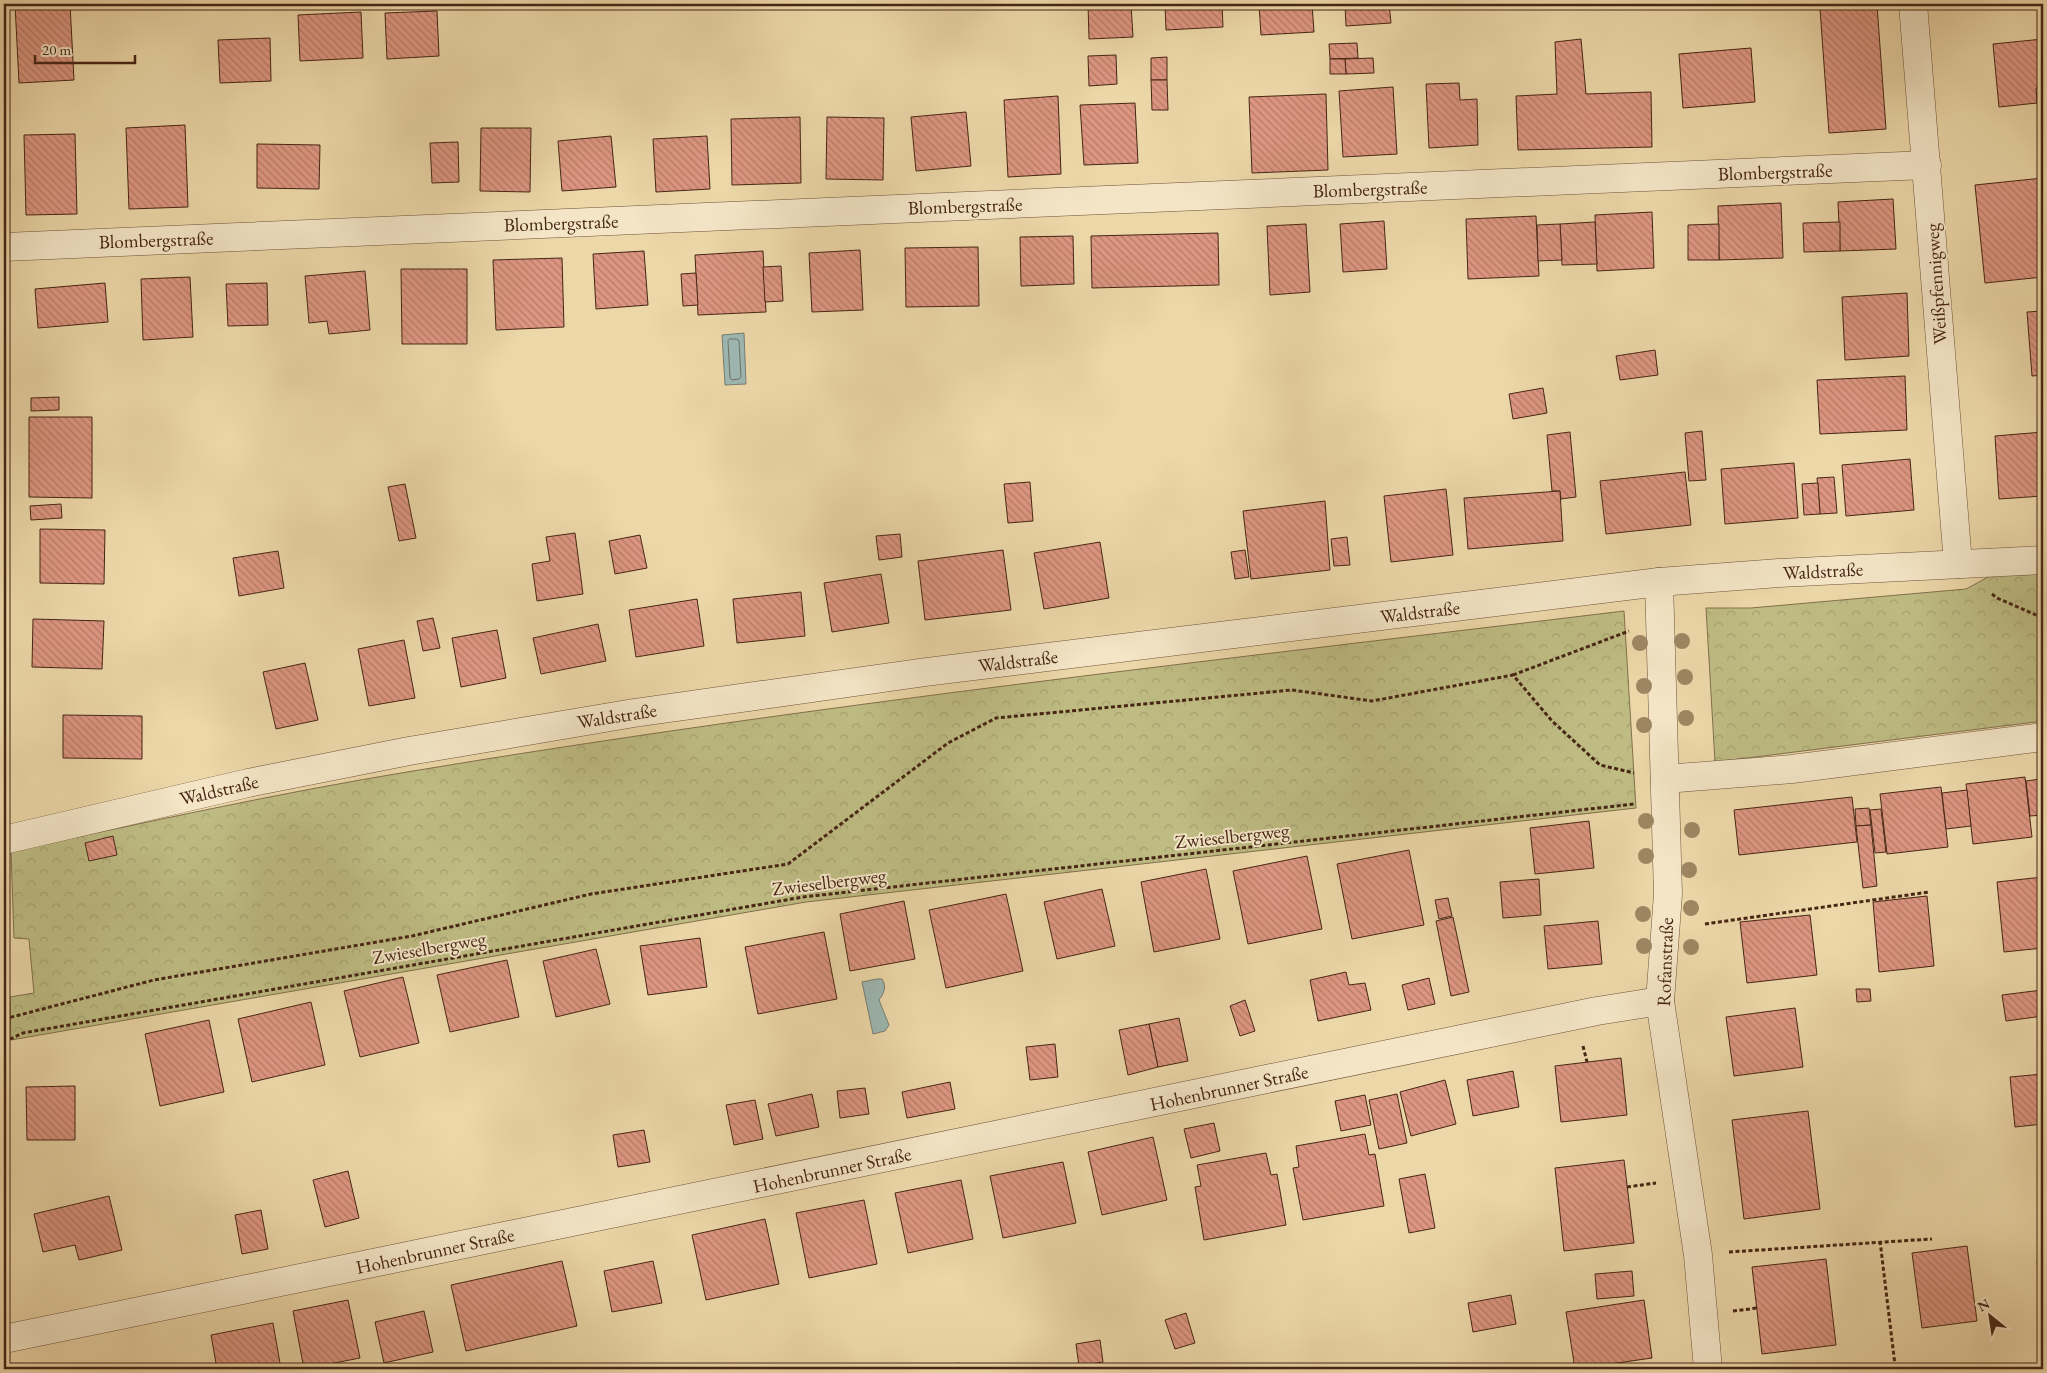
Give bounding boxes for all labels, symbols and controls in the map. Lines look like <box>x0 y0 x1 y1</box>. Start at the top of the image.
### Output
scale bar <box>35 32 135 64</box>
text: 20 m <box>42 40 71 59</box>
street label: Blombergstraße <box>1717 158 1833 186</box>
street label: Blombergstraße <box>1312 175 1428 203</box>
street label: Blombergstraße <box>907 192 1023 220</box>
street label: Blombergstraße <box>503 209 619 237</box>
street label: Weißpfennigweg <box>1919 222 1953 345</box>
street label: Blombergstraße <box>98 226 214 254</box>
street label: Waldstraße <box>1782 556 1864 586</box>
street label: Waldstraße <box>1379 595 1461 629</box>
street label: Waldstraße <box>977 644 1059 678</box>
street label: Waldstraße <box>575 697 659 735</box>
street label: Waldstraße <box>177 769 261 811</box>
street label: Zwieselbergweg <box>1174 817 1291 854</box>
street label: Zwieselbergweg <box>771 863 888 901</box>
street label: Rofanstraße <box>1651 917 1679 1007</box>
street label: Zwieselbergweg <box>370 926 488 970</box>
street label: Hohenbrunner Straße <box>1148 1059 1310 1117</box>
street label: Hohenbrunner Straße <box>751 1141 913 1199</box>
street label: Hohenbrunner Straße <box>354 1222 516 1280</box>
north arrow <box>1964 1290 2014 1340</box>
text: N <box>1974 1294 1993 1315</box>

